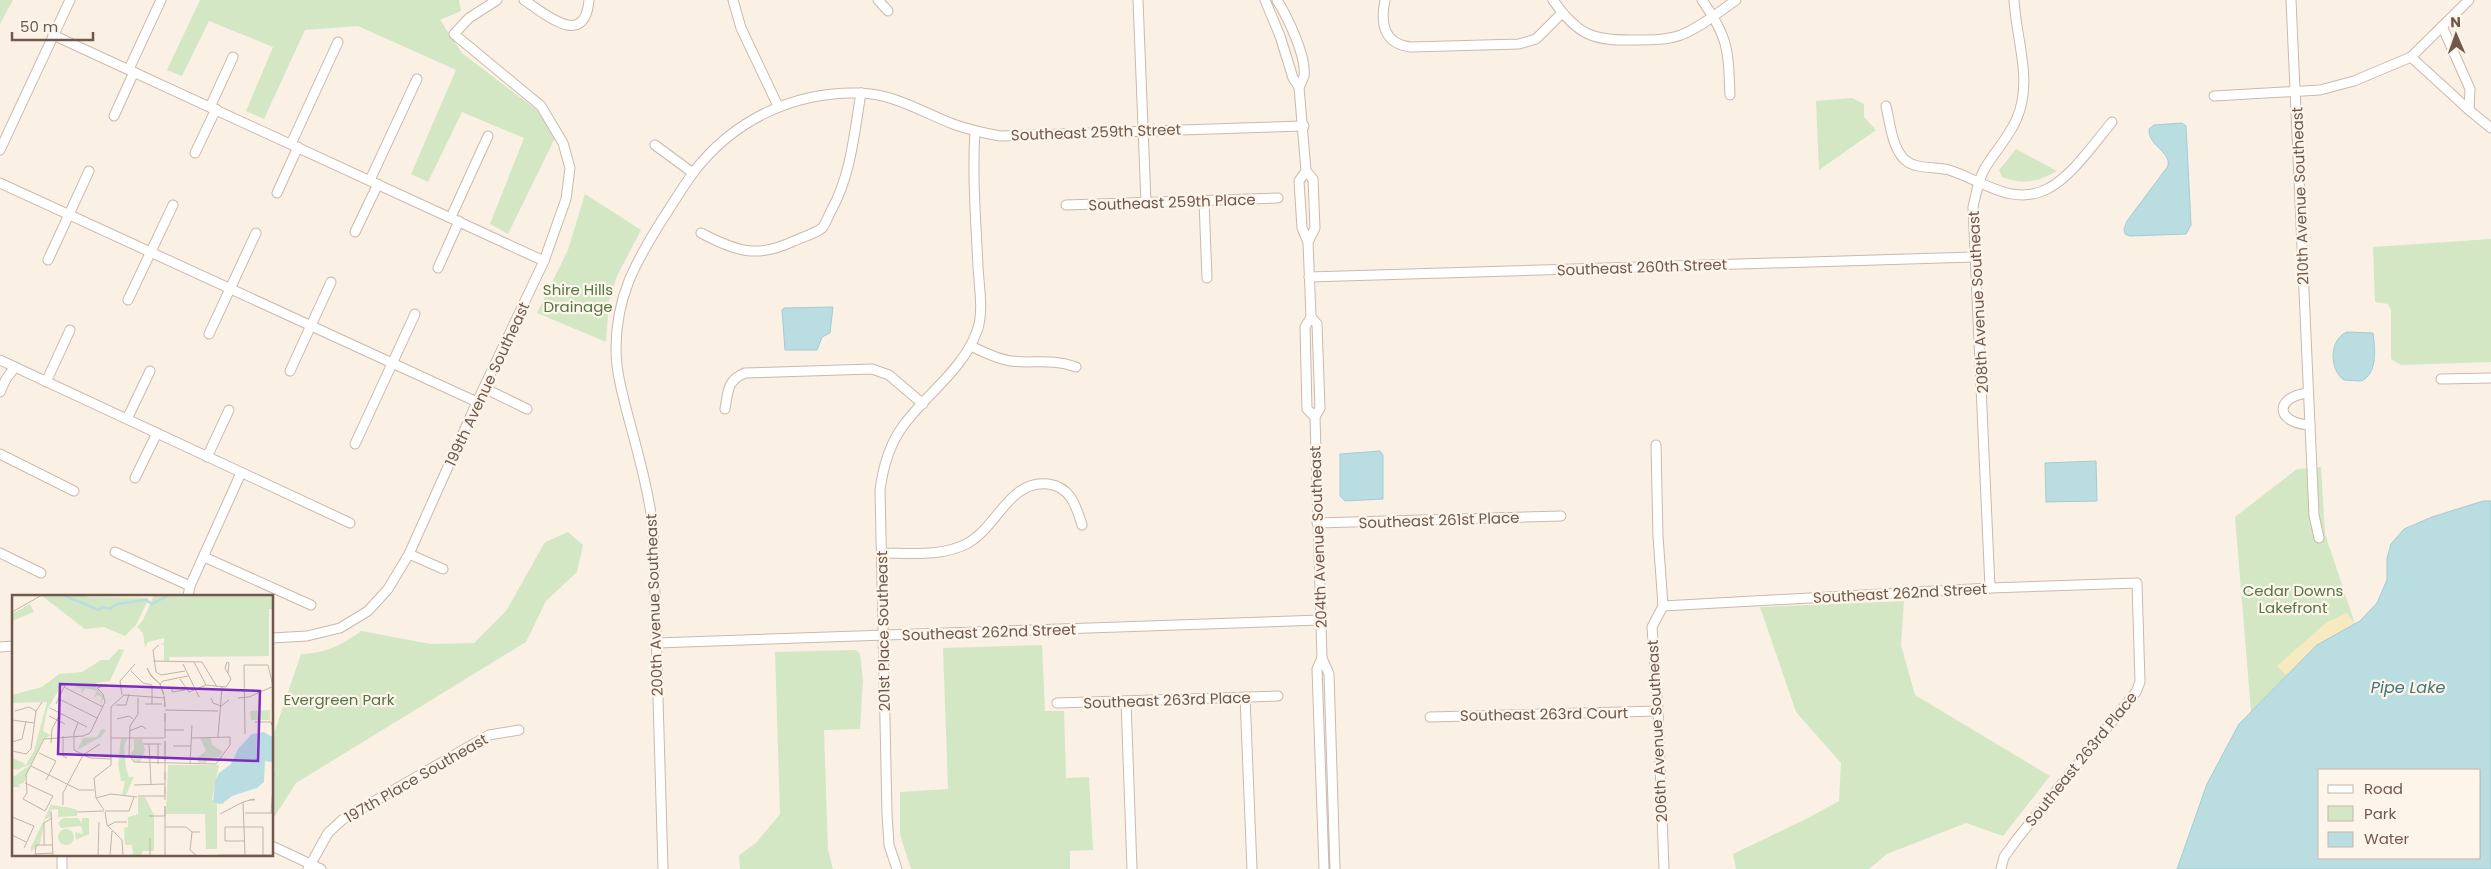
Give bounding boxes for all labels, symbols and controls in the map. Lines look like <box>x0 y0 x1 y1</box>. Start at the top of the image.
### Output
scale bar <box>12 10 94 42</box>
north arrow <box>2431 10 2481 60</box>
text: N <box>2450 12 2461 32</box>
text: 50 m <box>20 16 58 37</box>
street label: 210th Avenue Southeast <box>2286 107 2314 285</box>
street label: Southeast 259th Street <box>1011 119 1181 145</box>
street label: Southeast 259th Place <box>1088 189 1256 215</box>
street label: 208th Avenue Southeast <box>1963 210 1993 394</box>
street label: Southeast 260th Street <box>1557 254 1727 280</box>
park label: Shire Hills Drainage <box>543 279 613 317</box>
street label: 199th Avenue Southeast <box>440 298 534 470</box>
street label: 204th Avenue Southeast <box>1304 445 1332 629</box>
street label: Southeast 261st Place <box>1358 507 1520 533</box>
street label: 200th Avenue Southeast <box>640 513 668 697</box>
street label: 201st Place Southeast <box>871 550 895 712</box>
street label: Southeast 262nd Street <box>1812 578 1988 608</box>
park label: Cedar Downs Lakefront <box>2243 580 2344 618</box>
inset map <box>12 595 274 856</box>
street label: Southeast 262nd Street <box>902 618 1076 646</box>
street label: 206th Avenue Southeast <box>1642 639 1672 823</box>
water label: Pipe Lake <box>2371 676 2445 699</box>
street label: Southeast 263rd Place <box>1083 687 1251 713</box>
street label: Southeast 263rd Place <box>2020 687 2142 831</box>
park label: Evergreen Park <box>283 689 395 710</box>
street label: Southeast 263rd Court <box>1460 702 1628 726</box>
street label: 197th Place Southeast <box>341 728 491 828</box>
legend <box>2318 769 2481 859</box>
text: Road <box>2364 778 2403 799</box>
text: Park <box>2364 803 2396 824</box>
text: Water <box>2364 828 2410 849</box>

